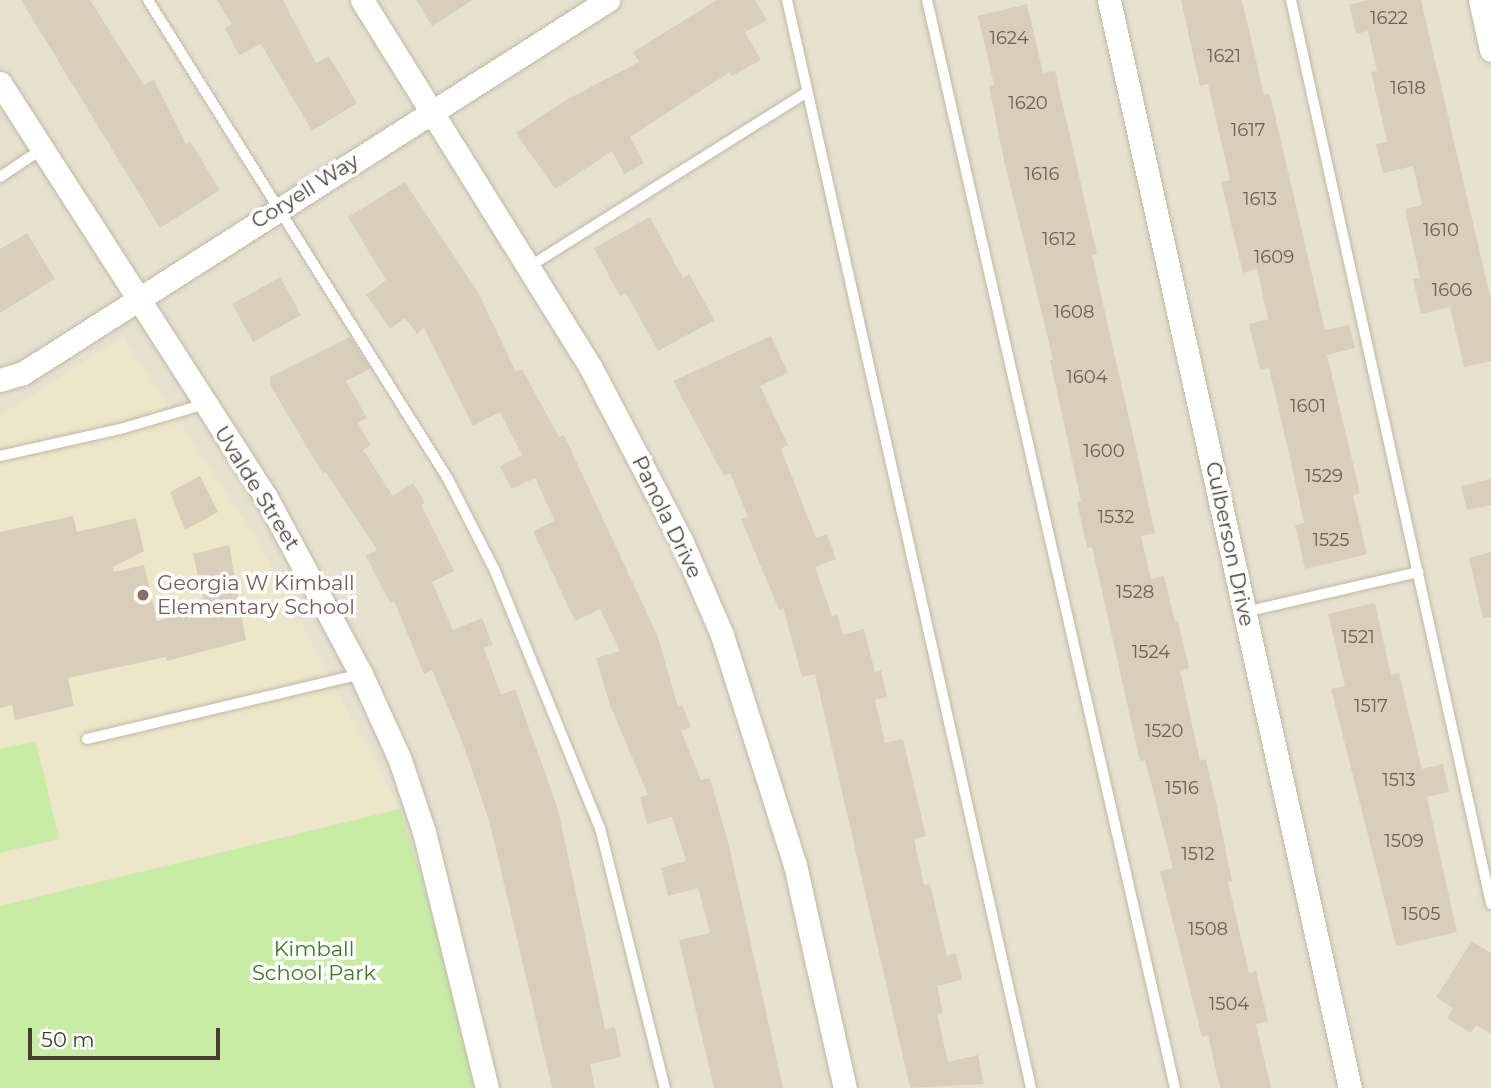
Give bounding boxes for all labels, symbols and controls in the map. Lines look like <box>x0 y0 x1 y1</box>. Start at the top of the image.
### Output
house number: 1622 <box>1370 7 1408 29</box>
house number: 1624 <box>989 27 1029 49</box>
house number: 1621 <box>1207 45 1241 67</box>
house number: 1618 <box>1390 77 1426 99</box>
house number: 1620 <box>1008 92 1048 114</box>
house number: 1617 <box>1231 119 1265 141</box>
street label: Coryell Way <box>247 148 363 234</box>
house number: 1616 <box>1025 163 1059 185</box>
house number: 1613 <box>1243 188 1277 210</box>
house number: 1610 <box>1423 219 1459 241</box>
house number: 1612 <box>1042 228 1076 250</box>
house number: 1609 <box>1254 246 1294 268</box>
house number: 1606 <box>1432 279 1472 301</box>
house number: 1608 <box>1054 301 1094 323</box>
house number: 1604 <box>1066 366 1108 388</box>
house number: 1601 <box>1290 395 1326 417</box>
street label: Uvalde Street <box>209 421 305 555</box>
house number: 1600 <box>1083 440 1125 462</box>
street label: Panola Drive <box>627 452 707 582</box>
street label: Culberson Drive <box>1200 459 1260 629</box>
house number: 1529 <box>1305 465 1343 487</box>
house number: 1532 <box>1098 506 1134 528</box>
house number: 1525 <box>1312 529 1350 551</box>
place label: Georgia W Kimball Elementary School <box>157 570 355 620</box>
house number: 1528 <box>1116 581 1154 603</box>
marker: Georgia W Kimball Elementary School <box>135 587 151 603</box>
house number: 1521 <box>1341 626 1375 648</box>
house number: 1524 <box>1132 641 1170 663</box>
house number: 1517 <box>1354 695 1388 717</box>
house number: 1520 <box>1145 720 1183 742</box>
house number: 1513 <box>1382 769 1416 791</box>
house number: 1516 <box>1165 777 1199 799</box>
house number: 1509 <box>1384 830 1424 852</box>
house number: 1512 <box>1181 843 1215 865</box>
house number: 1505 <box>1402 903 1440 925</box>
house number: 1508 <box>1188 918 1228 940</box>
park label: Kimball School Park <box>252 936 376 986</box>
house number: 1504 <box>1209 993 1249 1015</box>
scale bar <box>32 1014 224 1058</box>
text: 50 m <box>41 1027 95 1052</box>

